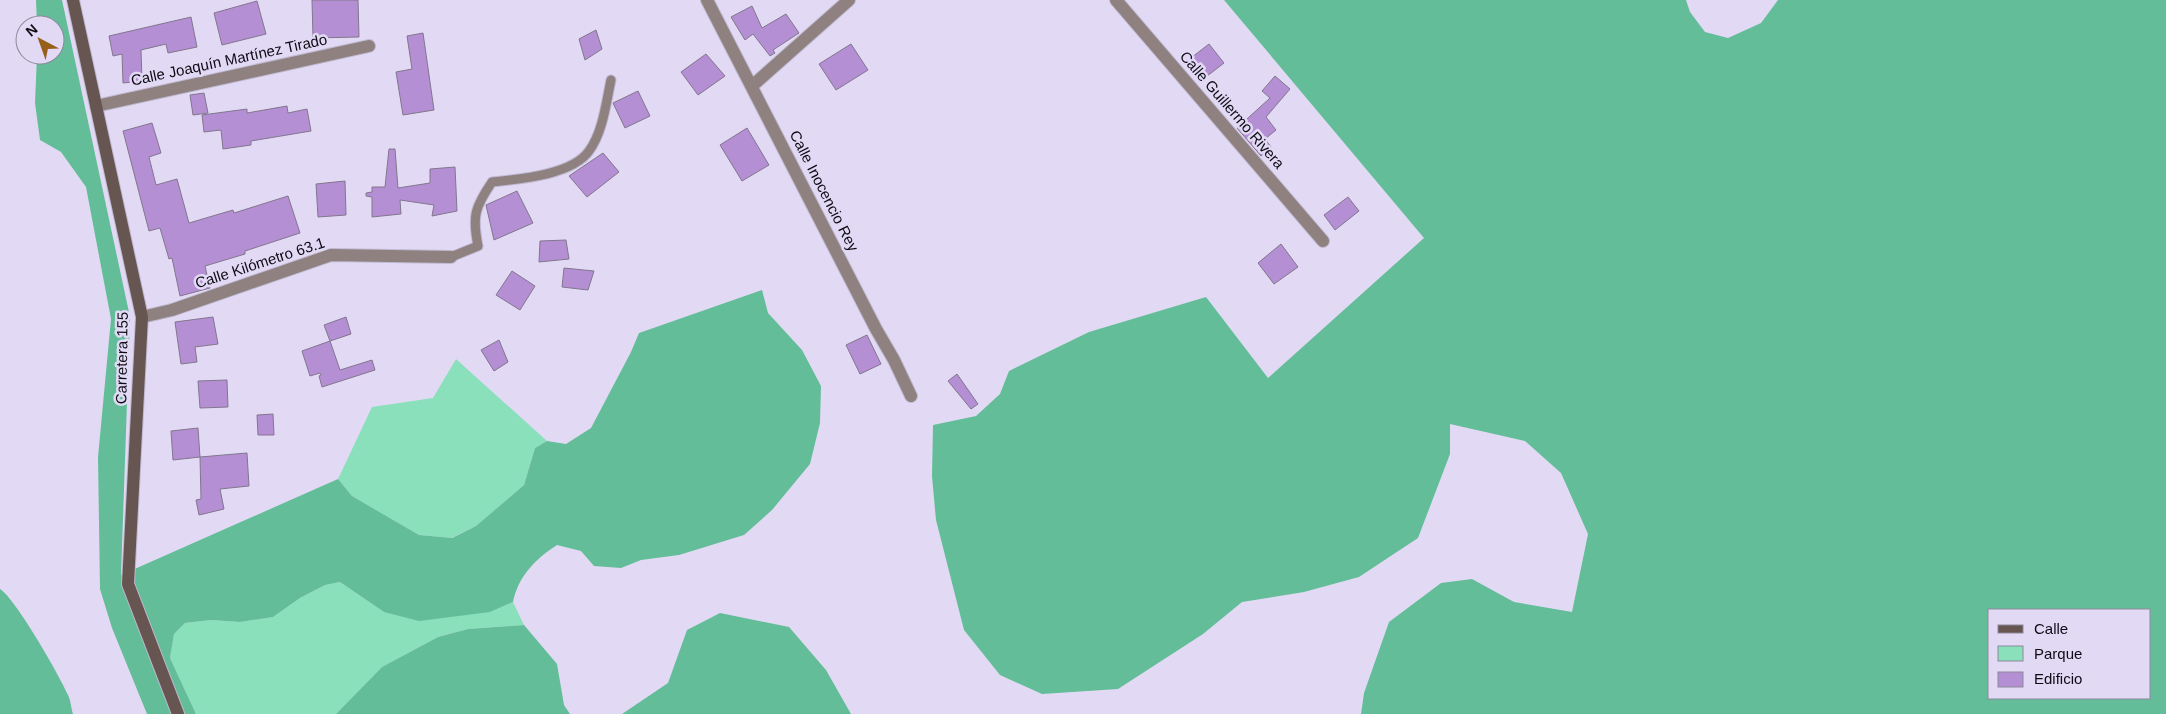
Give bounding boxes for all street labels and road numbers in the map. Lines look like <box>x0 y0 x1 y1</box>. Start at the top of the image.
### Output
street label: Calle Joaquín Martínez Tirado <box>129 30 329 89</box>
street label: Calle Guillermo Rivera <box>1177 47 1288 172</box>
street label: Calle Inocencio Rey <box>787 127 863 255</box>
street label: Calle Kilómetro 63.1 <box>193 234 327 291</box>
street label: Carretera 155 <box>112 312 131 404</box>

